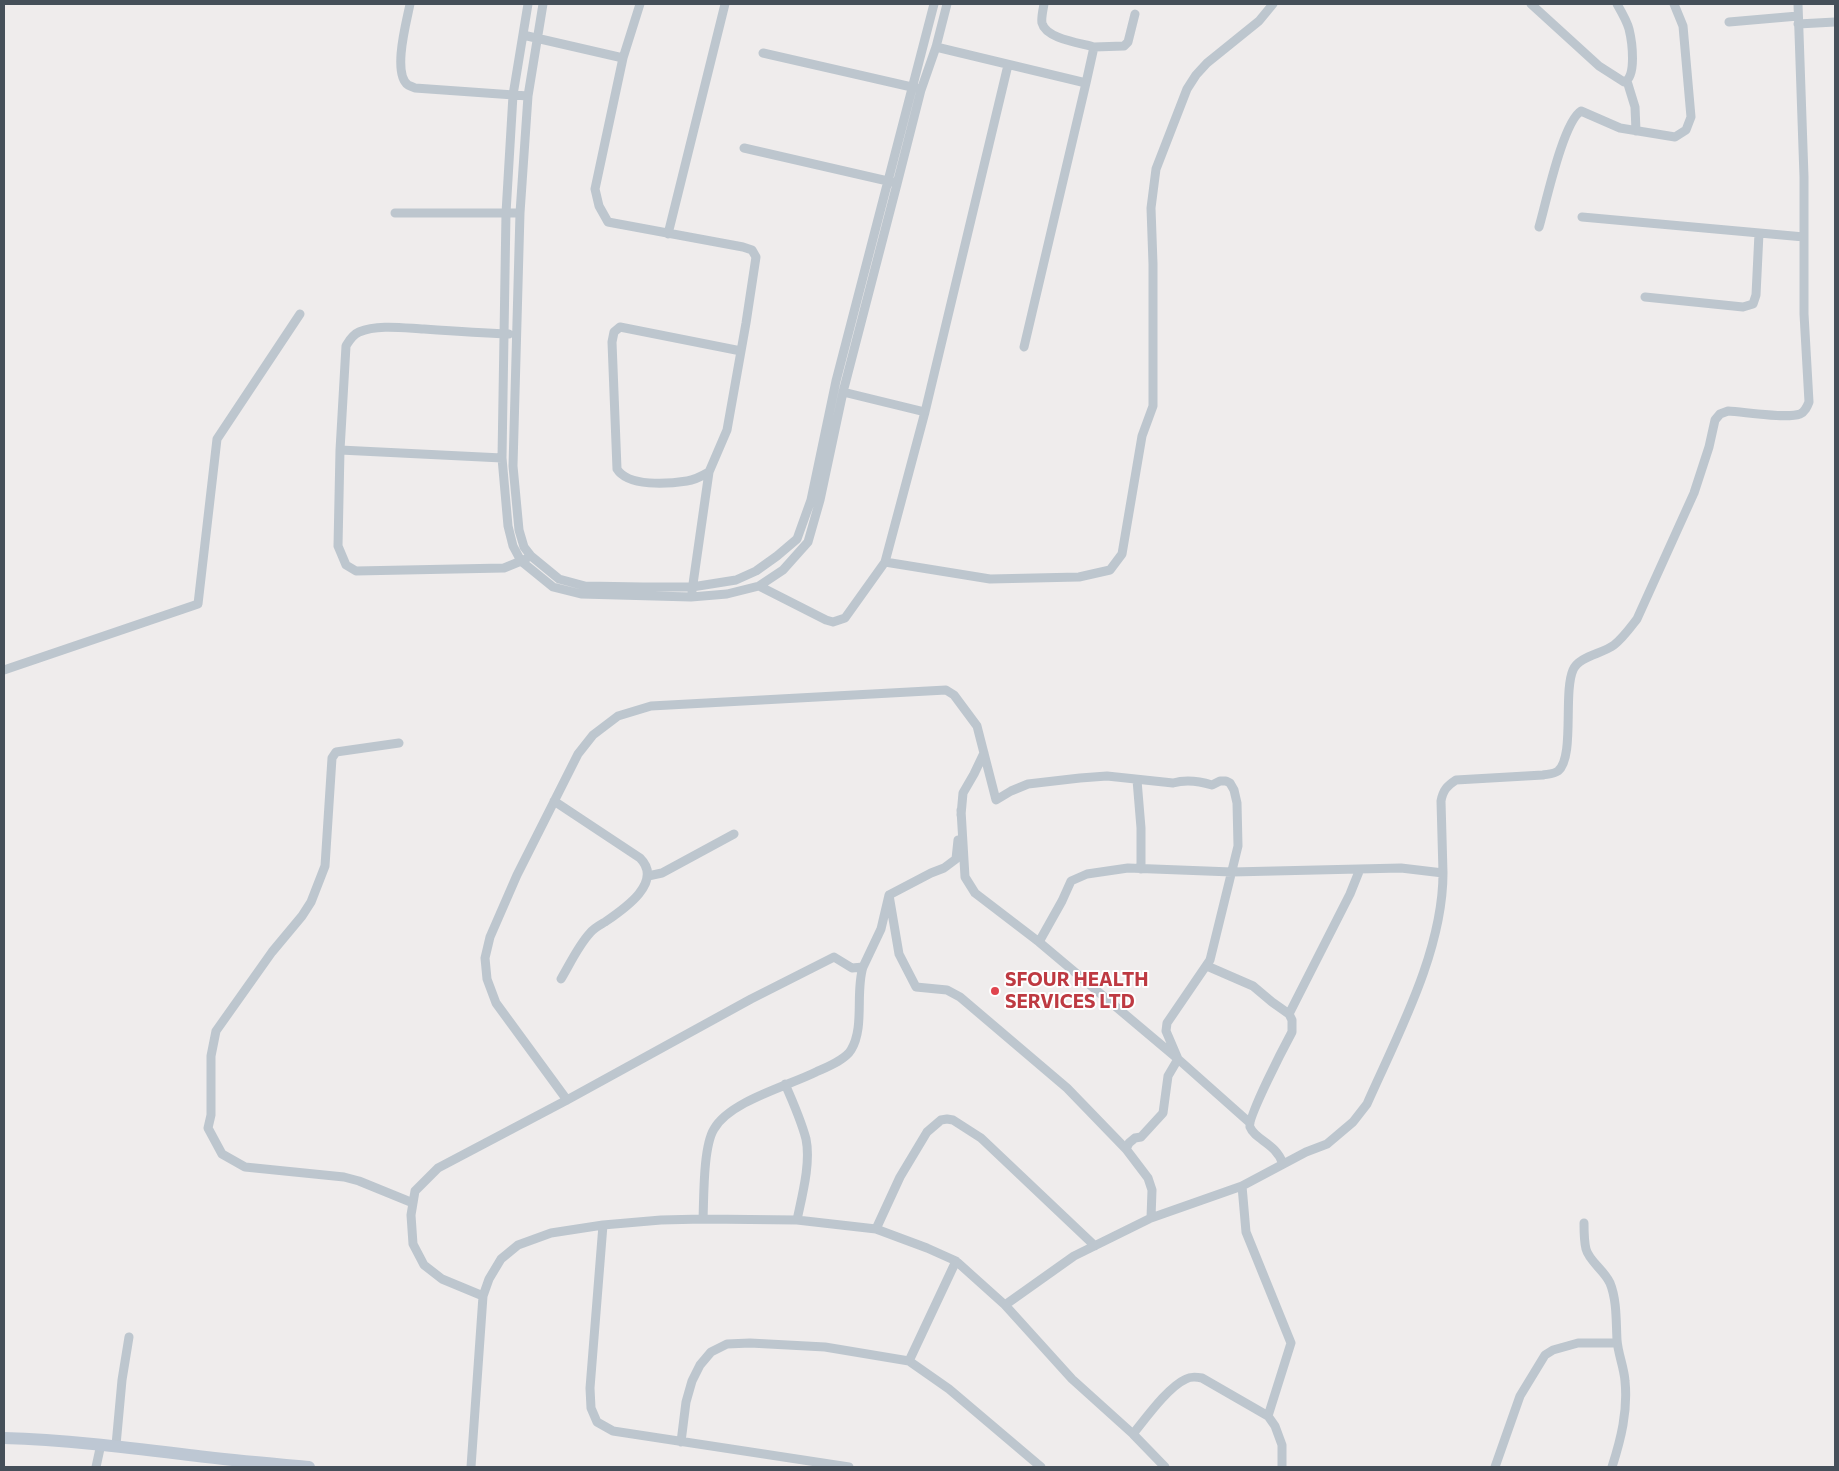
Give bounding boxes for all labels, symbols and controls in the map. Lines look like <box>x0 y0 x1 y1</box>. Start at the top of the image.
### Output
place label: SFOUR HEALTH SERVICES LTD <box>1005 969 1148 1013</box>
marker: SFOUR HEALTH SERVICES LTD <box>989 985 1001 997</box>

